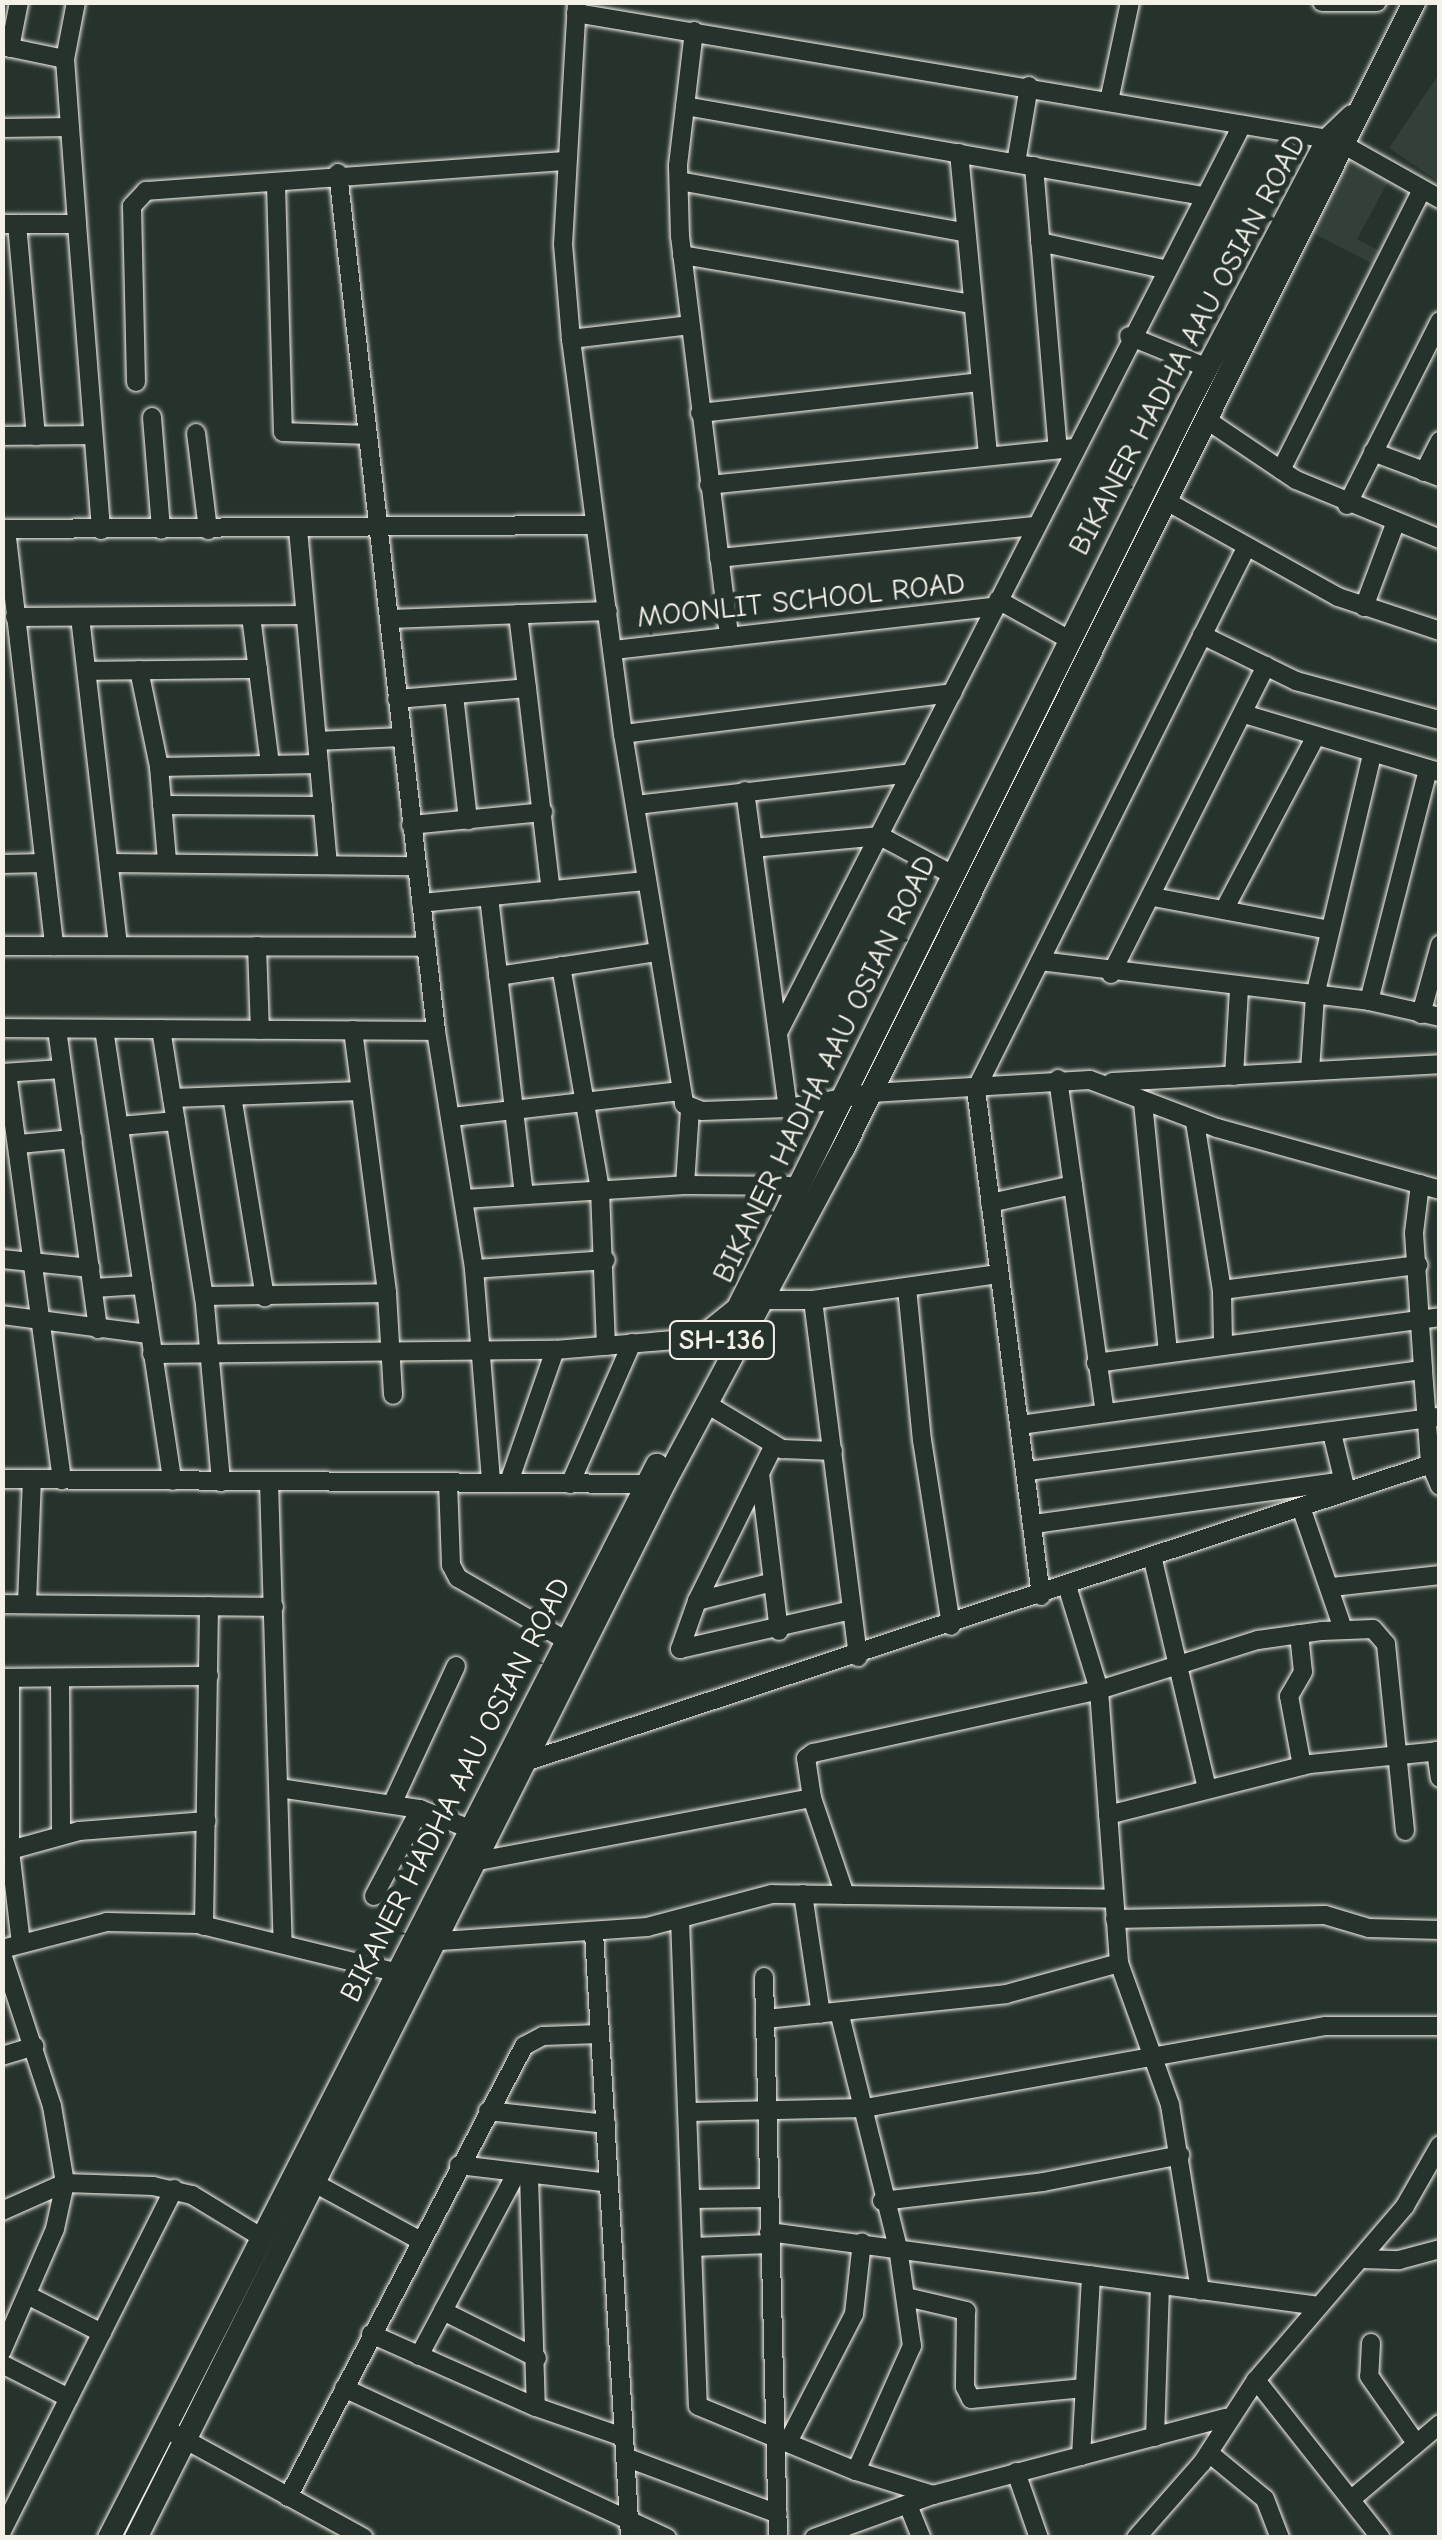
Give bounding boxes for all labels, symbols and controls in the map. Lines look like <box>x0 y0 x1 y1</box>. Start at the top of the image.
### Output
street label: BIKANER HADHA AAU OSIAN ROAD <box>1061 128 1315 562</box>
street label: MOONLIT SCHOOL ROAD <box>635 566 967 636</box>
street label: BIKANER HADHA AAU OSIAN ROAD <box>706 849 944 1289</box>
road number: SH-136 <box>667 1317 777 1363</box>
street label: BIKANER HADHA AAU OSIAN ROAD <box>333 1572 579 2008</box>

